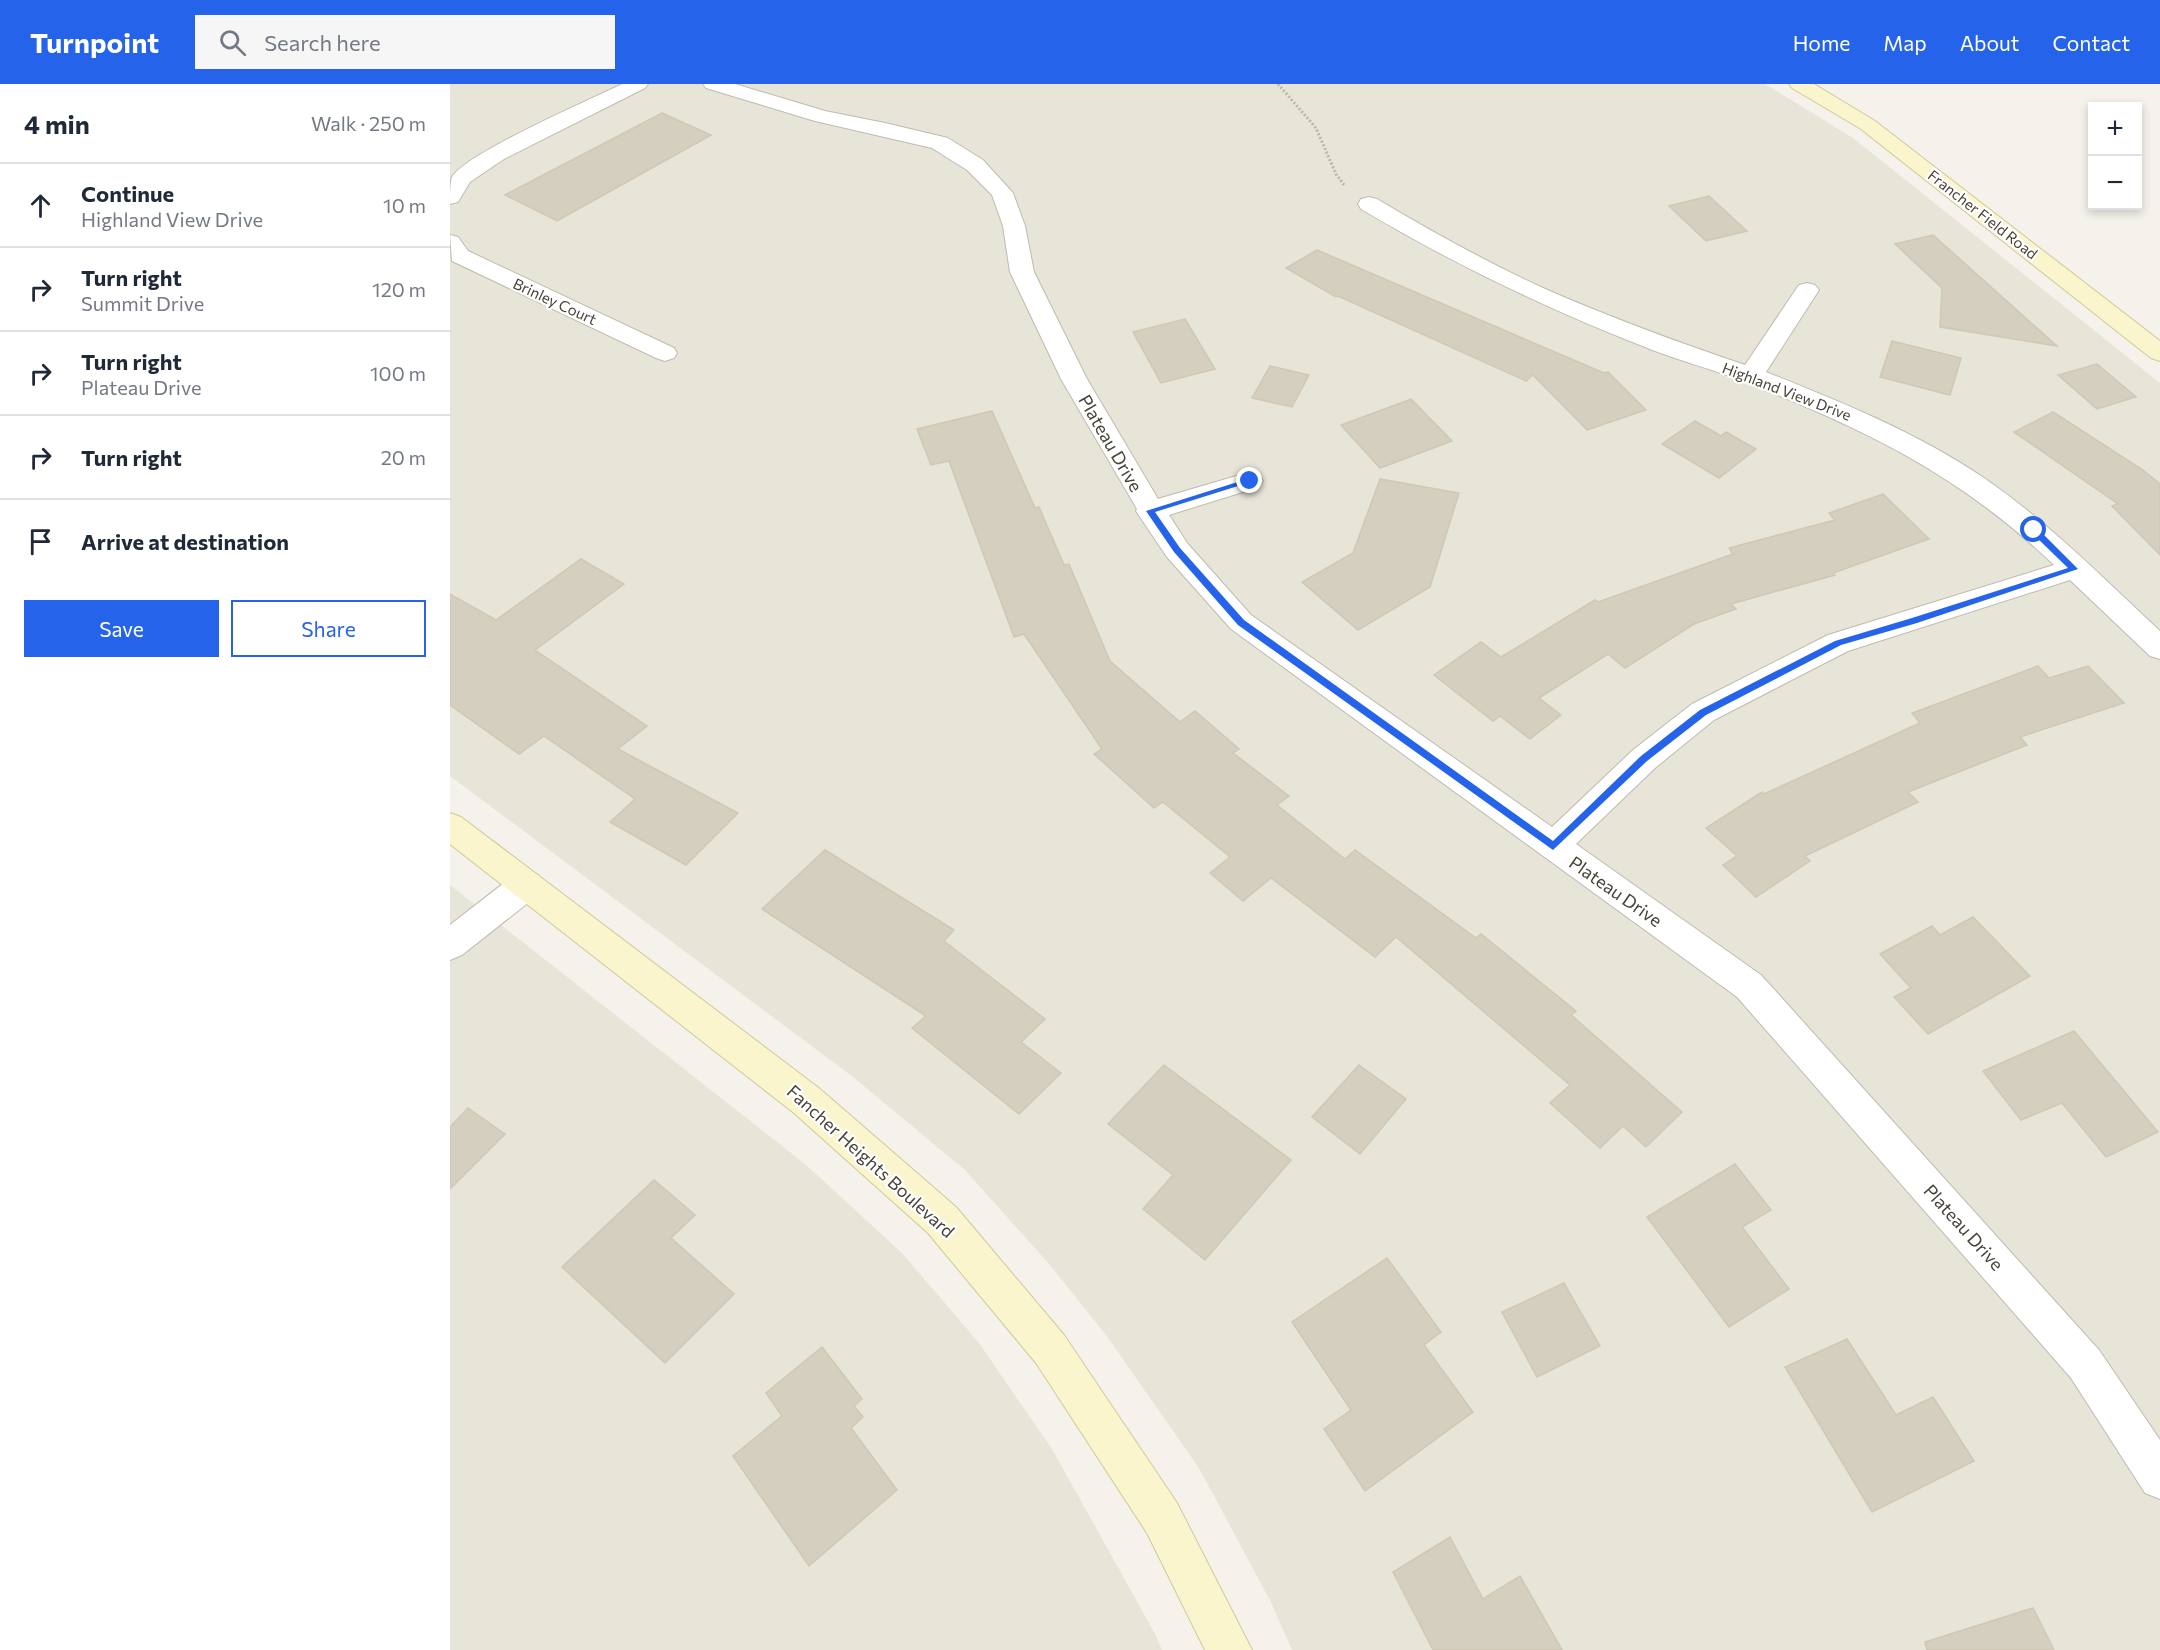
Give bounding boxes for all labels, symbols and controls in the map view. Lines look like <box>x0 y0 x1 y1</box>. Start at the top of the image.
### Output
search box <box>195 15 615 69</box>
text: Turnpoint <box>30 25 159 59</box>
icon: search <box>216 26 249 59</box>
text: Search here <box>264 29 381 56</box>
text: Home <box>1793 30 1850 55</box>
text: Map <box>1883 30 1927 55</box>
text: About <box>1960 30 2019 55</box>
text: Contact <box>2052 30 2130 55</box>
map controls <box>2088 102 2142 210</box>
button: + <box>2088 102 2142 156</box>
text: 4 min <box>24 108 90 139</box>
text: Walk · 250 m <box>311 111 426 135</box>
button: − <box>2088 156 2142 210</box>
street label: Francher Field Road <box>1925 166 2041 262</box>
text: Continue <box>81 180 174 207</box>
icon: ahead <box>24 189 57 222</box>
text: 10 m <box>383 193 426 217</box>
text: Highland View Drive <box>81 207 263 231</box>
text: Turn right <box>81 264 182 291</box>
icon: right <box>24 273 57 306</box>
street label: Brinley Court <box>510 274 600 328</box>
text: 120 m <box>372 277 426 301</box>
text: Summit Drive <box>81 291 204 315</box>
text: Turn right <box>81 348 182 375</box>
icon: right <box>24 357 57 390</box>
street label: Highland View Drive <box>1720 358 1854 424</box>
text: 100 m <box>370 361 426 385</box>
text: Plateau Drive <box>81 375 201 399</box>
street label: Plateau Drive <box>1074 391 1148 495</box>
icon: right <box>24 441 57 474</box>
text: Turn right <box>81 444 182 471</box>
text: 20 m <box>381 445 426 469</box>
route end <box>1236 467 1262 493</box>
route start <box>2020 516 2046 542</box>
icon: arrive <box>24 525 57 558</box>
text: Arrive at destination <box>81 528 289 555</box>
button: Save <box>24 600 219 657</box>
button: Share <box>231 600 426 657</box>
street label: Plateau Drive <box>1565 851 1667 931</box>
street label: Fancher Heights Boulevard <box>783 1080 959 1242</box>
street label: Plateau Drive <box>1920 1179 2008 1275</box>

